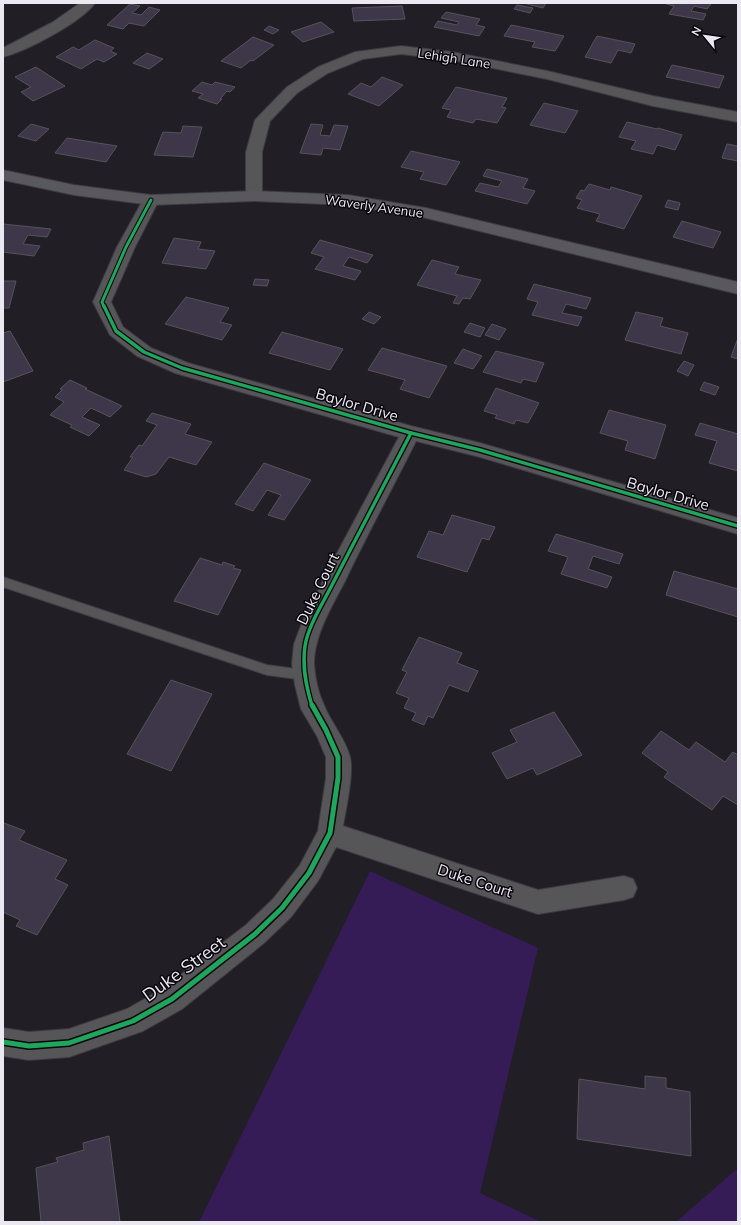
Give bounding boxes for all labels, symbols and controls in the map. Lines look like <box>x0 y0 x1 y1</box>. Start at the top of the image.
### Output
north arrow <box>685 16 725 56</box>
text: N <box>688 24 704 38</box>
street label: Lehigh Lane <box>417 44 491 72</box>
street label: Waverly Avenue <box>324 191 424 221</box>
street label: Baylor Drive <box>314 384 401 425</box>
street label: Baylor Drive <box>625 473 712 514</box>
street label: Duke Court <box>292 550 343 628</box>
street label: Duke Court <box>435 860 515 902</box>
street label: Duke Street <box>138 931 230 1006</box>

